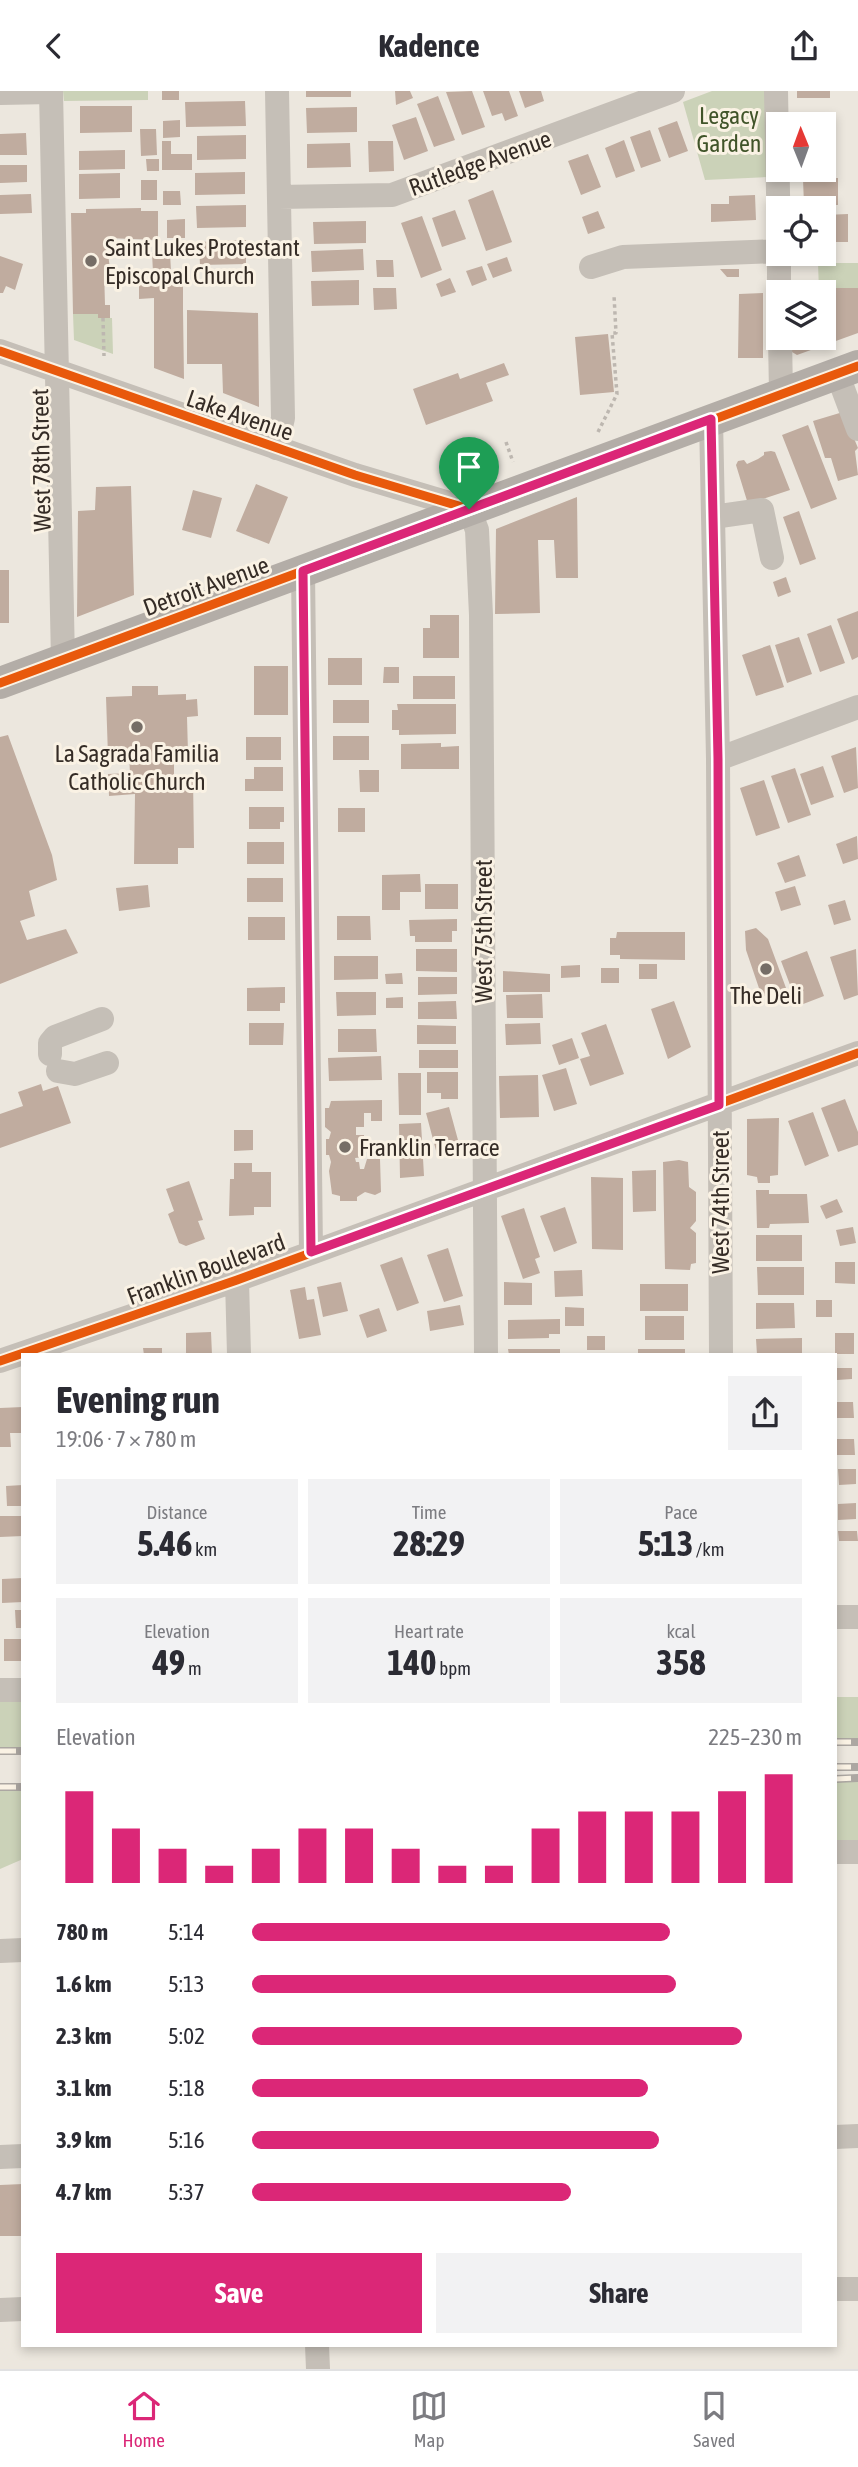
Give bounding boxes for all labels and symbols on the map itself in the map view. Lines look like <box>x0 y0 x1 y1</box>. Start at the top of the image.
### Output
park label: Legacy Garden <box>697 102 761 157</box>
north arrow <box>766 112 836 182</box>
street label: Rutledge Avenue <box>405 125 555 201</box>
place label: Saint Lukes Protestant Episcopal Church <box>105 234 300 289</box>
marker: Saint Lukes Protestant Episcopal Church <box>83 253 99 269</box>
street label: Lake Avenue <box>183 384 297 446</box>
street label: West 78th Street <box>26 388 56 532</box>
pin <box>439 437 499 509</box>
street label: Detroit Avenue <box>139 551 273 621</box>
marker: La Sagrada Familia Catholic Church <box>129 719 145 735</box>
place label: La Sagrada Familia Catholic Church <box>54 740 220 795</box>
street label: West 75th Street <box>470 859 497 1003</box>
marker: The Deli <box>758 961 774 977</box>
place label: The Deli <box>730 982 802 1009</box>
street label: West 74th Street <box>707 1130 734 1274</box>
place label: Franklin Terrace <box>359 1134 500 1161</box>
marker: Franklin Terrace <box>337 1139 353 1155</box>
street label: Franklin Boulevard <box>123 1228 289 1310</box>

